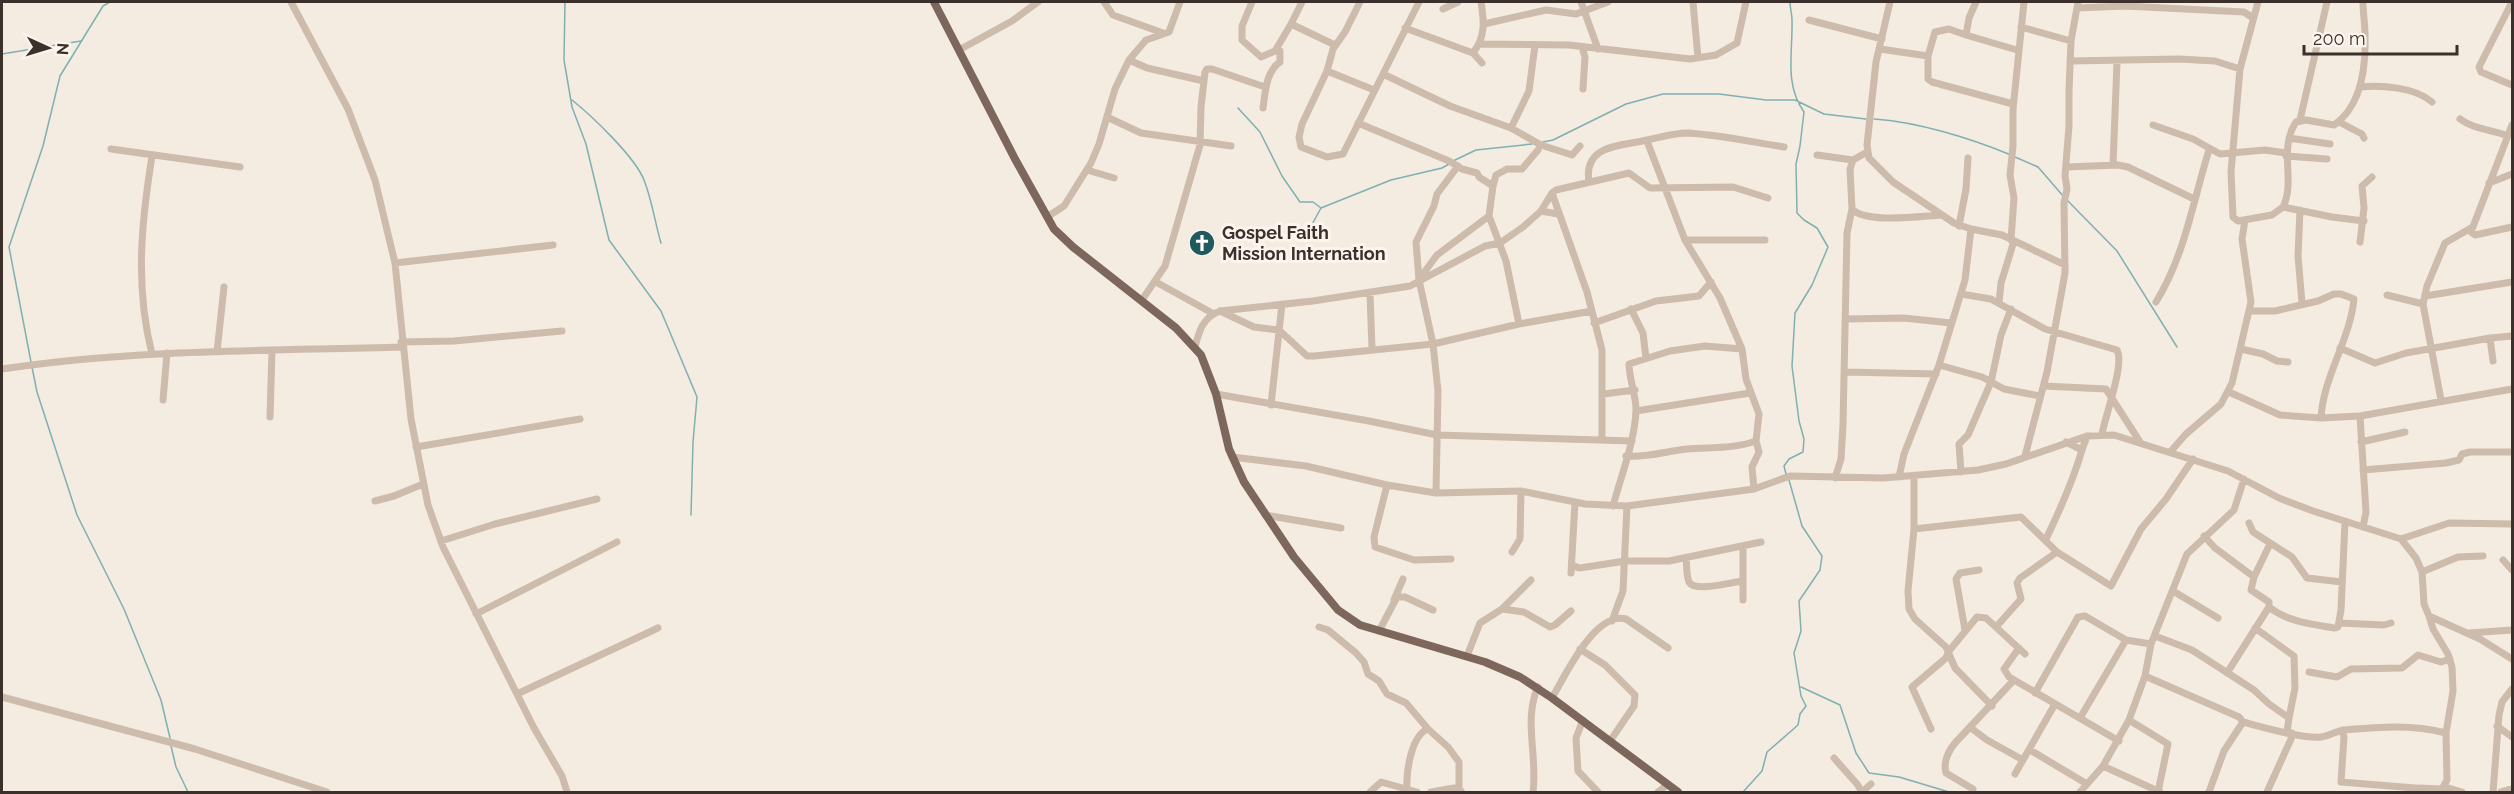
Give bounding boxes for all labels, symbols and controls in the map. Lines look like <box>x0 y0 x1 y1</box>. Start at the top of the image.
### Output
north arrow <box>18 18 78 78</box>
scale bar <box>2304 18 2457 56</box>
text: 200 m <box>2313 28 2366 49</box>
text: N <box>53 42 72 56</box>
place label: Gospel Faith Mission Internation <box>1222 222 1386 264</box>
church icon: Gospel Faith Mission Internation <box>1187 228 1217 258</box>

